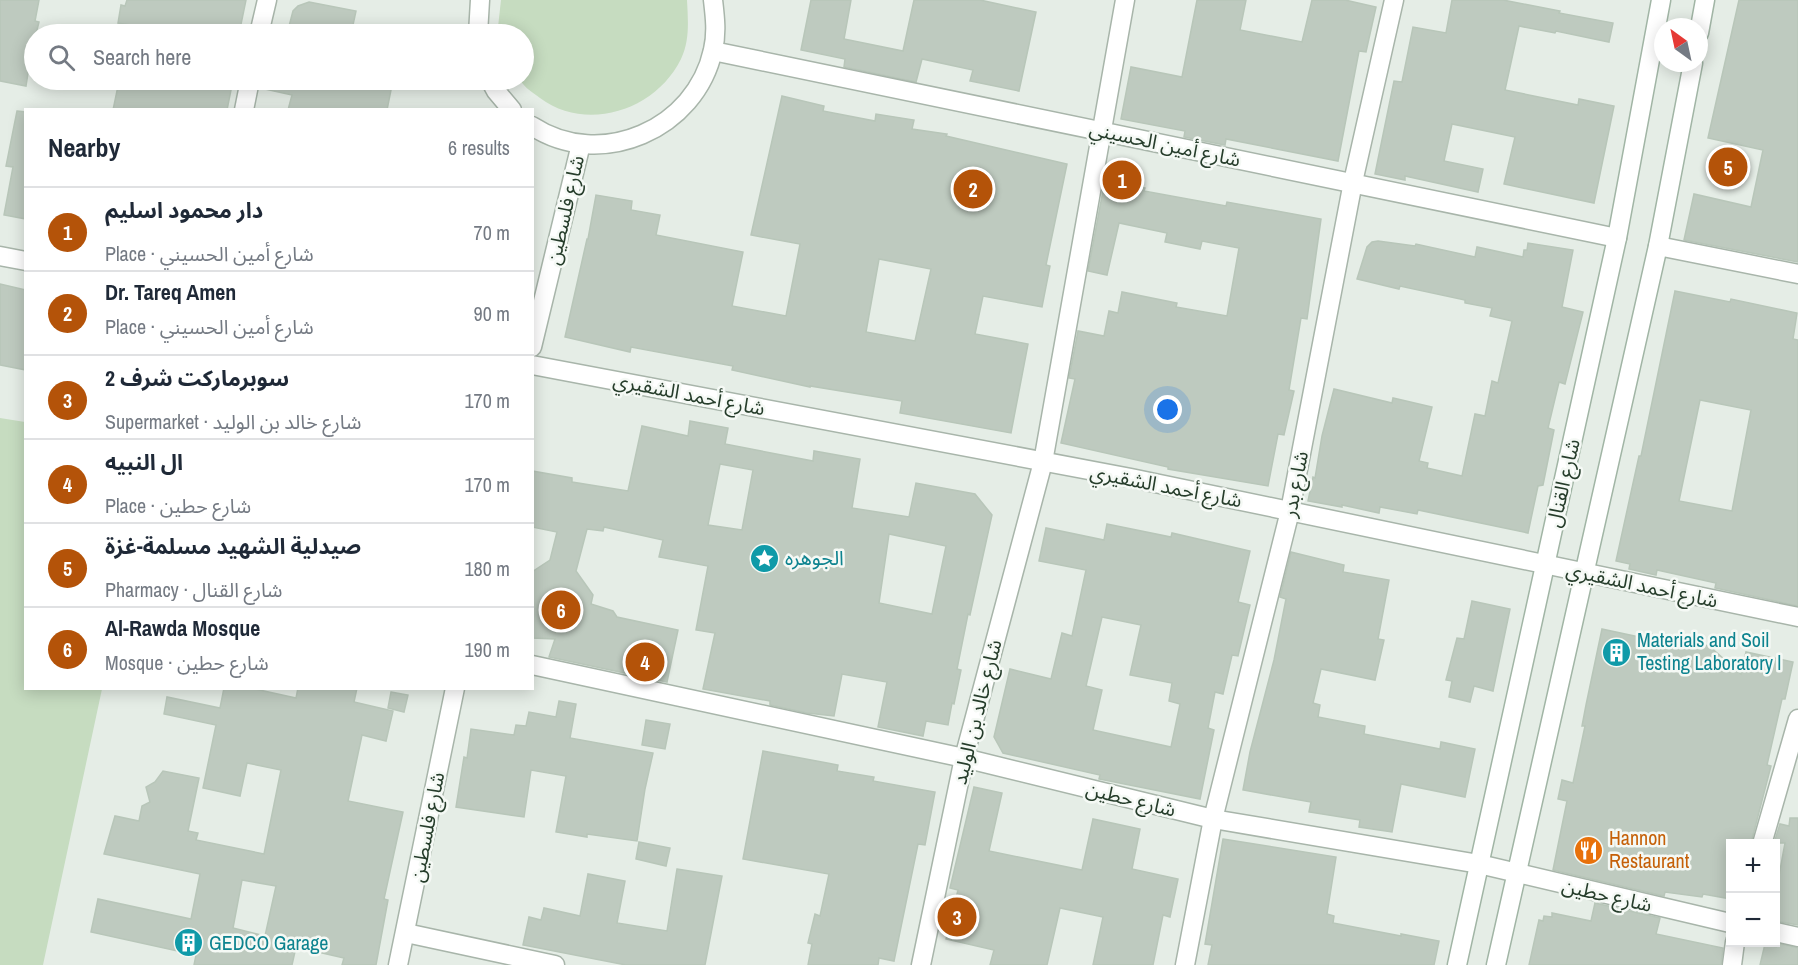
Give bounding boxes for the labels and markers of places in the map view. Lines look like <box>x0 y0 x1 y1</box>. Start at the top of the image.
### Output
pin: 5 <box>1708 144 1748 190</box>
pin: 1 <box>1102 158 1142 202</box>
pin: 2 <box>954 166 992 212</box>
place icon: الجوهره <box>748 542 780 574</box>
place label: الجوهره <box>785 544 844 571</box>
pin: 6 <box>542 588 580 632</box>
place label: Materials and Soil Testing Laboratory l <box>1637 626 1781 676</box>
building icon: Materials and Soil Testing Laboratory l <box>1600 636 1632 668</box>
pin: 4 <box>626 640 664 684</box>
place label: Hannon Restaurant <box>1609 824 1690 874</box>
restaurant icon: Hannon Restaurant <box>1572 834 1604 866</box>
pin: 3 <box>938 894 976 940</box>
building icon: GEDCO Garage <box>172 927 204 959</box>
place label: GEDCO Garage <box>209 929 328 956</box>

